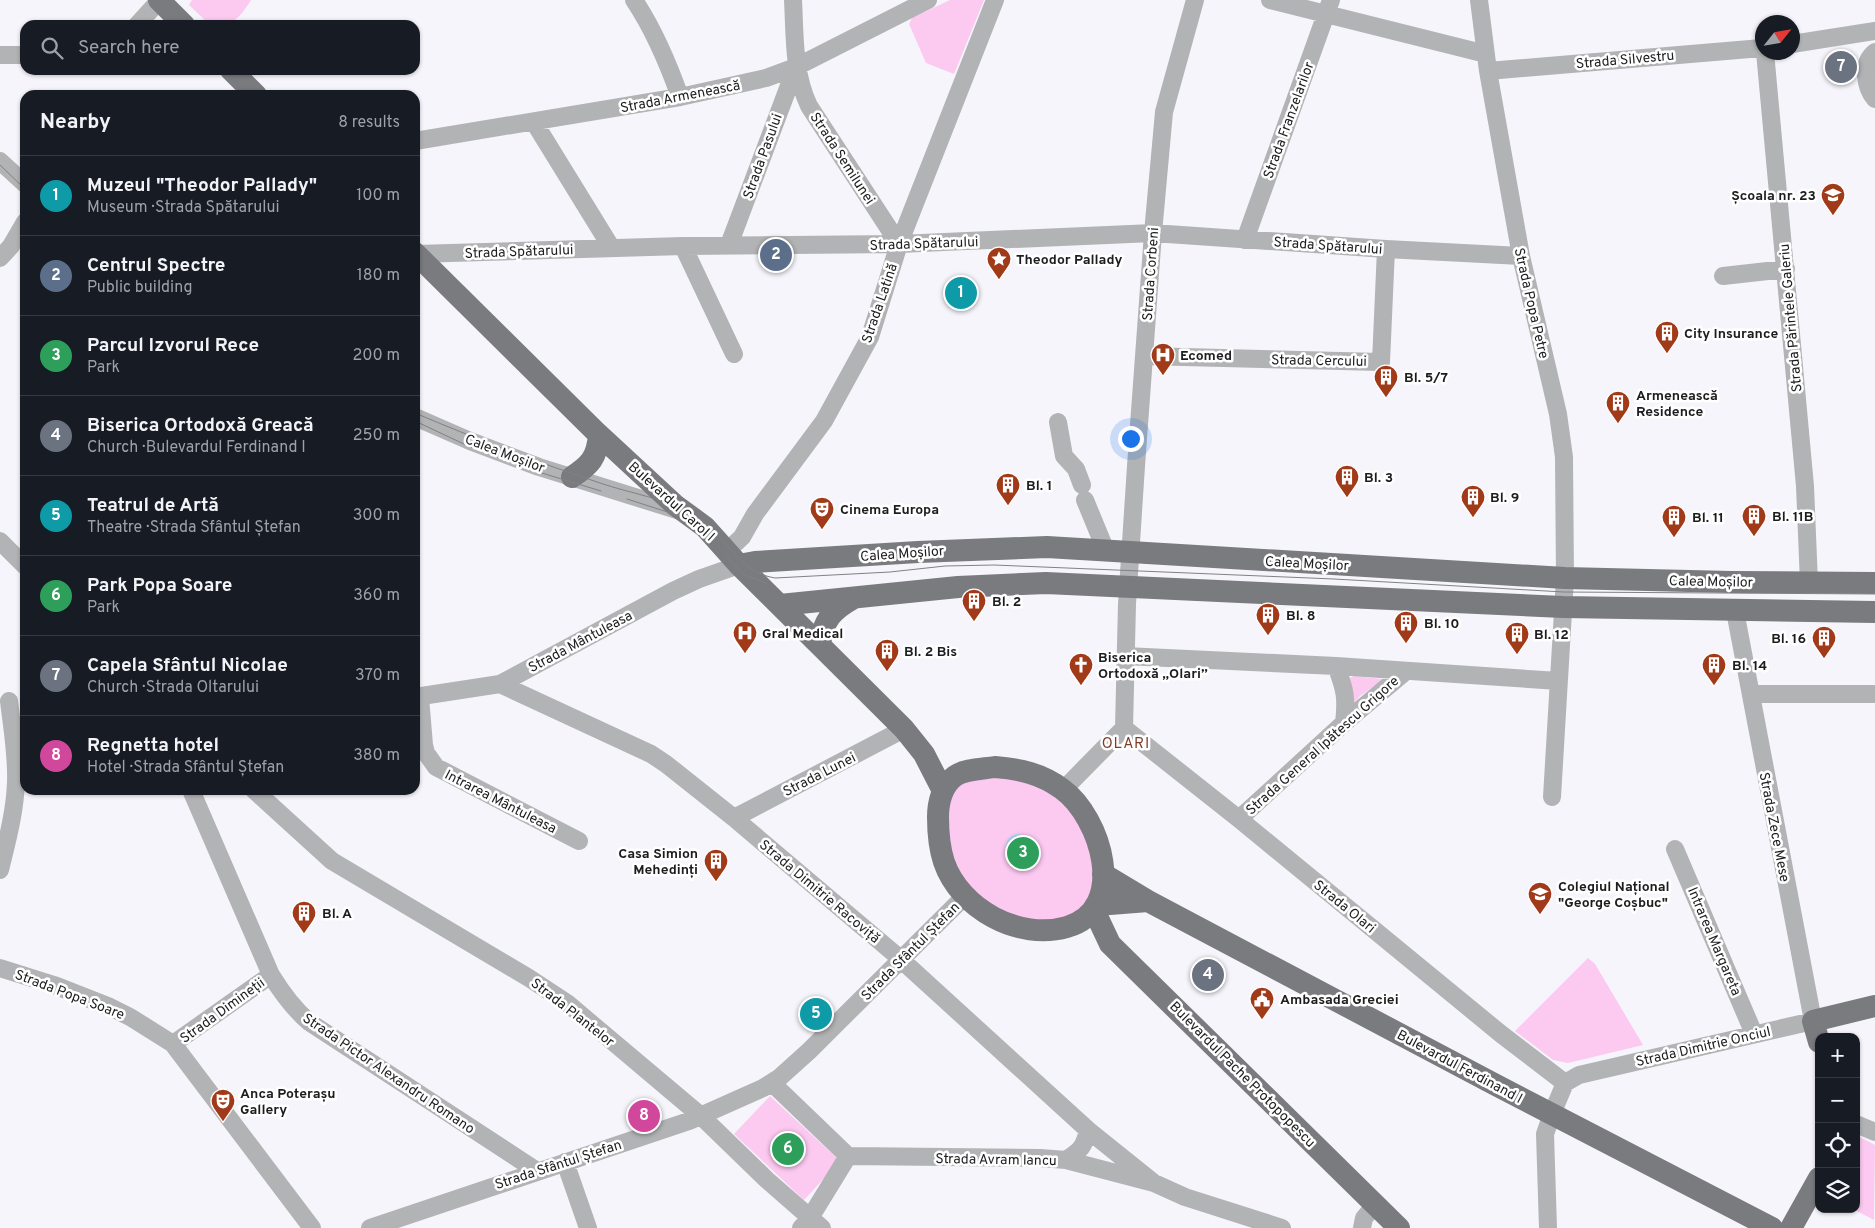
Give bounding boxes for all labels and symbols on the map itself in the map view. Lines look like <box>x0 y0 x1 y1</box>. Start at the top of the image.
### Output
north arrow <box>1755 15 1800 60</box>
street label: Strada Silvestru <box>1575 48 1675 73</box>
pin: 7 <box>1825 48 1857 86</box>
street label: Strada Franzelarilor <box>1260 59 1319 181</box>
street label: Strada Armenească <box>619 78 742 117</box>
street label: Strada Semilunei <box>806 110 878 208</box>
street label: Strada Pasului <box>740 112 787 202</box>
school or university icon: Școala nr. 23 <box>1820 182 1846 216</box>
place label: Școala nr. 23 <box>1731 188 1816 205</box>
street label: Strada Corbeni <box>1140 227 1163 321</box>
street label: Strada Spătarului <box>869 234 979 255</box>
street label: Strada Spătarului <box>1273 234 1383 259</box>
pin: 2 <box>760 236 792 274</box>
street label: Strada Spătarului <box>464 242 574 263</box>
street label: Strada Părintele Galeriu <box>1777 243 1806 393</box>
place icon: Theodor Pallady <box>986 246 1012 280</box>
street label: Strada Popa Petre <box>1510 246 1552 360</box>
place label: Theodor Pallady <box>1016 252 1123 269</box>
street label: Strada Latină <box>859 261 902 346</box>
pin: 1 <box>945 274 977 312</box>
building icon: City Insurance <box>1654 320 1680 354</box>
place label: City Insurance <box>1684 326 1779 343</box>
hospital icon: Ecomed <box>1150 342 1176 376</box>
place label: Ecomed <box>1180 348 1232 365</box>
street label: Strada Cercului <box>1271 352 1367 371</box>
building icon: Bl. 5/7 <box>1373 364 1399 398</box>
place label: Bl. 5/7 <box>1404 370 1448 387</box>
place label: Armenească Residence <box>1636 388 1718 421</box>
building icon: Armenească Residence <box>1605 390 1631 424</box>
your location <box>1118 426 1144 452</box>
street label: Calea Moșilor <box>462 431 547 478</box>
street label: Bulevardul Carol I <box>624 459 718 545</box>
building icon: Bl. 3 <box>1334 464 1360 498</box>
place label: Bl. 3 <box>1364 470 1393 487</box>
building icon: Bl. 1 <box>995 472 1021 506</box>
place label: Bl. 1 <box>1026 478 1052 495</box>
building icon: Bl. 9 <box>1460 484 1486 518</box>
place label: Bl. 9 <box>1490 490 1519 507</box>
theatre icon: Cinema Europa <box>809 496 835 530</box>
place label: Cinema Europa <box>840 502 939 519</box>
building icon: Bl. 11B <box>1741 503 1767 537</box>
building icon: Bl. 11 <box>1661 504 1687 538</box>
place label: Bl. 11B <box>1772 509 1813 526</box>
place label: Bl. 11 <box>1692 510 1724 527</box>
street label: Calea Moșilor <box>860 543 945 566</box>
street label: Calea Moșilor <box>1264 554 1350 575</box>
street label: Calea Moșilor <box>1669 573 1754 592</box>
building icon: Bl. 2 <box>961 588 987 622</box>
place label: Bl. 2 <box>992 594 1021 611</box>
building icon: Bl. 8 <box>1255 602 1281 636</box>
street label: Strada Mântuleasa <box>526 608 636 677</box>
place label: Bl. 8 <box>1286 608 1315 625</box>
building icon: Bl. 10 <box>1393 610 1419 644</box>
place label: Bl. 10 <box>1424 616 1459 633</box>
hospital icon: Gral Medical <box>732 620 758 654</box>
building icon: Bl. 12 <box>1504 621 1530 655</box>
building icon: Bl. 16 <box>1811 625 1837 659</box>
place label: Gral Medical <box>762 626 843 643</box>
place label: Bl. 12 <box>1534 627 1569 644</box>
place label: Bl. 16 <box>1771 631 1806 648</box>
building icon: Bl. 2 Bis <box>874 638 900 672</box>
place label: Bl. 2 Bis <box>904 644 957 661</box>
place label: Biserica Ortodoxă „Olari” <box>1098 650 1208 683</box>
church icon: Biserica Ortodoxă „Olari” <box>1068 652 1094 686</box>
building icon: Bl. 14 <box>1701 652 1727 686</box>
place label: Bl. 14 <box>1732 658 1767 675</box>
street label: Strada General Ipătescu Grigore <box>1243 673 1403 819</box>
district label: OLARI <box>1102 735 1150 754</box>
street label: Strada Lunei <box>781 750 859 801</box>
street label: Intrarea Mântuleasa <box>442 767 559 838</box>
street label: Strada Zece Mese <box>1755 771 1793 884</box>
pin: 3 <box>1007 834 1039 872</box>
street label: Strada Dimitrie Racoviță <box>755 837 883 948</box>
place label: Casa Simion Mehedinți <box>618 846 698 879</box>
building icon: Casa Simion Mehedinți <box>703 848 729 882</box>
street label: Strada Olari <box>1310 877 1378 937</box>
place label: Colegiul Național "George Coșbuc" <box>1558 879 1670 912</box>
school or university icon: Colegiul Național "George Coșbuc" <box>1527 881 1553 915</box>
street label: Intrarea Margareta <box>1683 885 1744 998</box>
street label: Strada Sfântul Ștefan <box>858 899 964 1005</box>
building icon: Bl. A <box>291 900 317 934</box>
place label: Bl. A <box>322 906 352 923</box>
pin: 4 <box>1192 956 1224 994</box>
street label: Strada Popa Soare <box>12 967 127 1024</box>
street label: Strada Dimineții <box>177 975 268 1048</box>
street label: Strada Plantelor <box>527 975 618 1051</box>
public building icon: Ambasada Greciei <box>1249 986 1275 1020</box>
place label: Ambasada Greciei <box>1280 992 1399 1009</box>
pin: 5 <box>800 995 832 1033</box>
street label: Bulevardul Pache Protopopescu <box>1165 999 1318 1152</box>
street label: Strada Pictor Alexandru Romano <box>299 1010 478 1138</box>
street label: Strada Dimitrie Onciul <box>1634 1024 1772 1071</box>
street label: Bulevardul Ferdinand I <box>1394 1027 1525 1108</box>
place label: Anca Poterașu Gallery <box>240 1086 336 1119</box>
theatre icon: Anca Poterașu Gallery <box>210 1088 236 1122</box>
pin: 8 <box>628 1097 660 1135</box>
pin: 6 <box>772 1130 804 1168</box>
street label: Strada Sfântul Ștefan <box>493 1137 624 1194</box>
street label: Strada Avram Iancu <box>935 1151 1057 1170</box>

